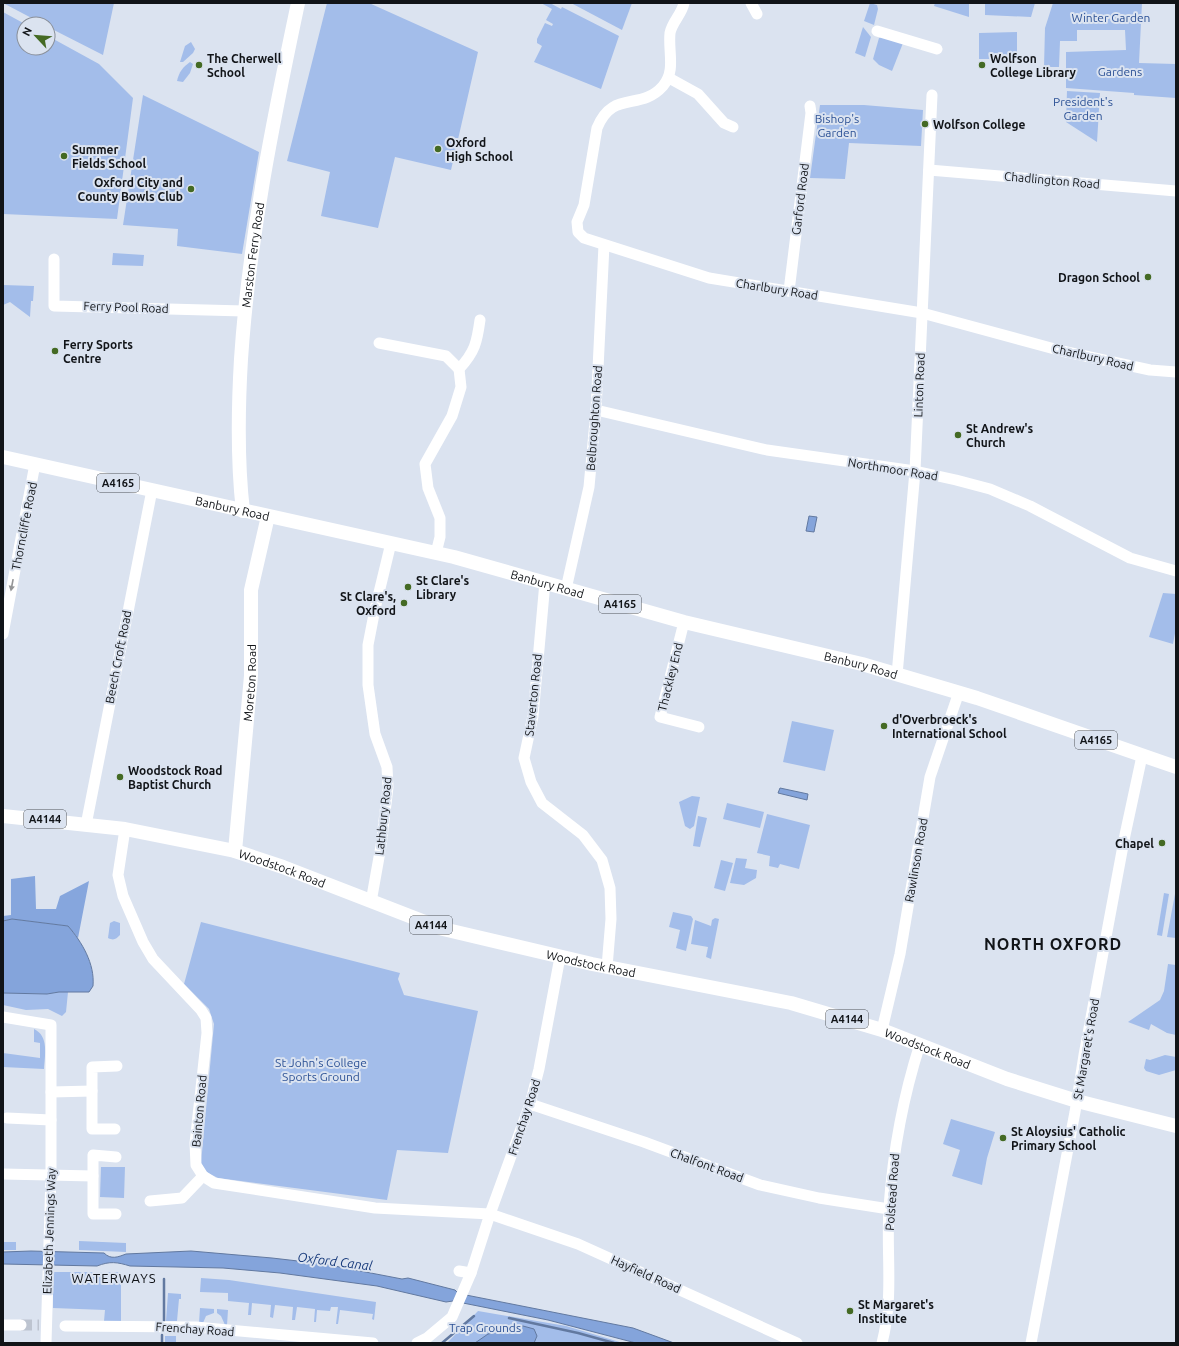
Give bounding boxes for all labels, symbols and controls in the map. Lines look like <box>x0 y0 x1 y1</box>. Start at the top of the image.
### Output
park label: Winter Garden <box>1072 11 1150 24</box>
north arrow <box>16 16 56 56</box>
text: N <box>20 25 34 38</box>
place label: The Cherwell School <box>207 52 282 79</box>
place label: Wolfson College Library <box>990 52 1077 79</box>
marker: The Cherwell School <box>194 60 204 70</box>
marker: Wolfson College Library <box>977 60 987 70</box>
park label: Gardens <box>1098 65 1142 78</box>
park label: President's Garden <box>1053 95 1113 122</box>
park label: Bishop's Garden <box>815 112 859 139</box>
place label: Wolfson College <box>933 118 1026 131</box>
marker: Wolfson College <box>920 119 930 129</box>
place label: Oxford High School <box>446 136 513 163</box>
place label: Summer Fields School <box>72 143 147 170</box>
marker: Oxford High School <box>433 144 443 154</box>
marker: Summer Fields School <box>59 151 69 161</box>
street label: Garford Road <box>789 162 811 236</box>
street label: Chadlington Road <box>1004 169 1100 191</box>
place label: Oxford City and County Bowls Club <box>78 176 183 203</box>
marker: Oxford City and County Bowls Club <box>186 184 196 194</box>
street label: Marston Ferry Road <box>239 201 266 308</box>
place label: Dragon School <box>1058 271 1140 284</box>
marker: Dragon School <box>1143 272 1153 282</box>
street label: Charlbury Road <box>735 276 819 302</box>
street label: Ferry Pool Road <box>83 299 169 315</box>
place label: Ferry Sports Centre <box>63 338 133 365</box>
street label: Charlbury Road <box>1051 341 1135 373</box>
marker: Ferry Sports Centre <box>50 346 60 356</box>
street label: Linton Road <box>911 352 927 418</box>
street label: Belbroughton Road <box>584 365 604 471</box>
place label: St Andrew's Church <box>966 422 1034 449</box>
marker: St Andrew's Church <box>953 430 963 440</box>
street label: Northmoor Road <box>847 455 939 483</box>
road number: A4165 <box>97 474 139 492</box>
street label: Thorncliffe Road <box>9 481 39 571</box>
street label: Banbury Road <box>194 493 271 522</box>
street label: Banbury Road <box>509 567 586 600</box>
place label: St Clare's Library <box>416 574 469 601</box>
one-way arrow <box>9 579 15 591</box>
marker: St Clare's Library <box>403 582 413 592</box>
place label: St Clare's, Oxford <box>340 590 396 617</box>
road number: A4165 <box>599 595 641 613</box>
marker: St Clare's, Oxford <box>399 598 409 608</box>
street label: Beech Croft Road <box>103 609 133 705</box>
street label: Thackley End <box>655 641 685 713</box>
street label: Moreton Road <box>240 644 258 722</box>
street label: Banbury Road <box>823 649 899 681</box>
street label: Staverton Road <box>522 653 544 737</box>
place label: d'Overbroeck's International School <box>892 713 1007 740</box>
marker: d'Overbroeck's International School <box>879 721 889 731</box>
road number: A4165 <box>1075 731 1117 749</box>
place label: Woodstock Road Baptist Church <box>128 764 223 791</box>
marker: Woodstock Road Baptist Church <box>115 772 125 782</box>
street label: Lathbury Road <box>372 776 394 856</box>
road number: A4144 <box>24 810 66 828</box>
street label: Rawlinson Road <box>902 817 930 903</box>
place label: Chapel <box>1115 837 1154 850</box>
marker: Chapel <box>1157 838 1167 848</box>
street label: Woodstock Road <box>237 846 327 889</box>
road number: A4144 <box>410 916 452 934</box>
district label: NORTH OXFORD <box>984 935 1122 953</box>
street label: Woodstock Road <box>545 947 637 979</box>
street label: St Margaret's Road <box>1071 997 1101 1101</box>
road number: A4144 <box>826 1010 868 1028</box>
street label: Woodstock Road <box>883 1025 973 1071</box>
park label: St John's College Sports Ground <box>275 1056 367 1083</box>
street label: Bainton Road <box>189 1074 209 1148</box>
street label: Frenchay Road <box>506 1077 542 1157</box>
place label: St Aloysius' Catholic Primary School <box>1011 1125 1125 1152</box>
marker: St Aloysius' Catholic Primary School <box>998 1133 1008 1143</box>
street label: Chalfont Road <box>669 1146 745 1184</box>
street label: Polstead Road <box>883 1153 901 1231</box>
street label: Elizabeth Jennings Way <box>40 1168 58 1294</box>
water label: Oxford Canal <box>297 1249 374 1274</box>
street label: Hayfield Road <box>609 1253 683 1295</box>
district label: WATERWAYS <box>72 1271 156 1285</box>
place label: St Margaret's Institute <box>858 1298 934 1325</box>
marker: St Margaret's Institute <box>845 1306 855 1316</box>
street label: Frenchay Road <box>155 1320 235 1338</box>
park label: Trap Grounds <box>449 1321 521 1334</box>

